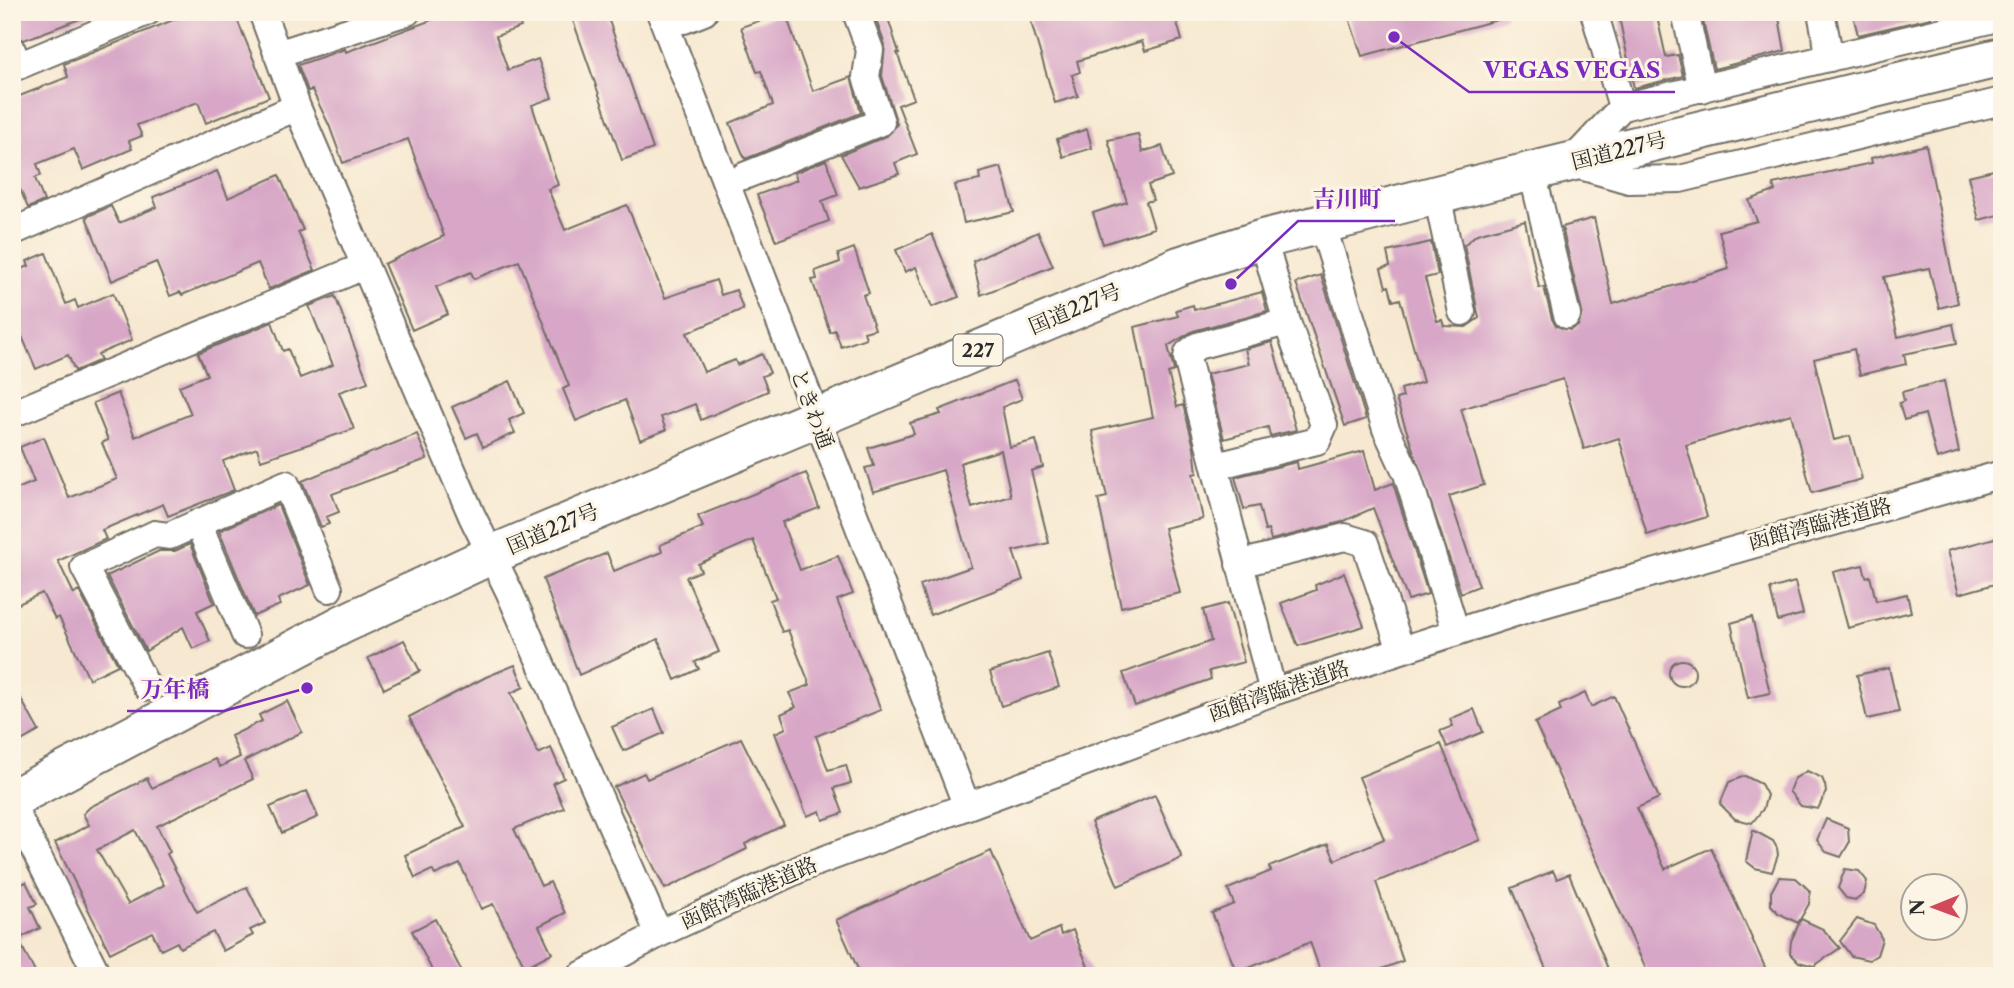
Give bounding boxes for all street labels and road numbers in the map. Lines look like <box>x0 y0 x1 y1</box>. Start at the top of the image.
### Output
street label: 国道227号 <box>1569 127 1669 174</box>
street label: 国道227号 <box>1025 278 1125 339</box>
road number: 227 <box>954 334 1002 366</box>
street label: ときわ通 <box>786 365 839 453</box>
street label: 函館湾臨港道路 <box>1746 492 1894 555</box>
street label: 国道227号 <box>503 498 603 559</box>
street label: 函館湾臨港道路 <box>1205 655 1352 726</box>
street label: 函館湾臨港道路 <box>677 851 821 934</box>

